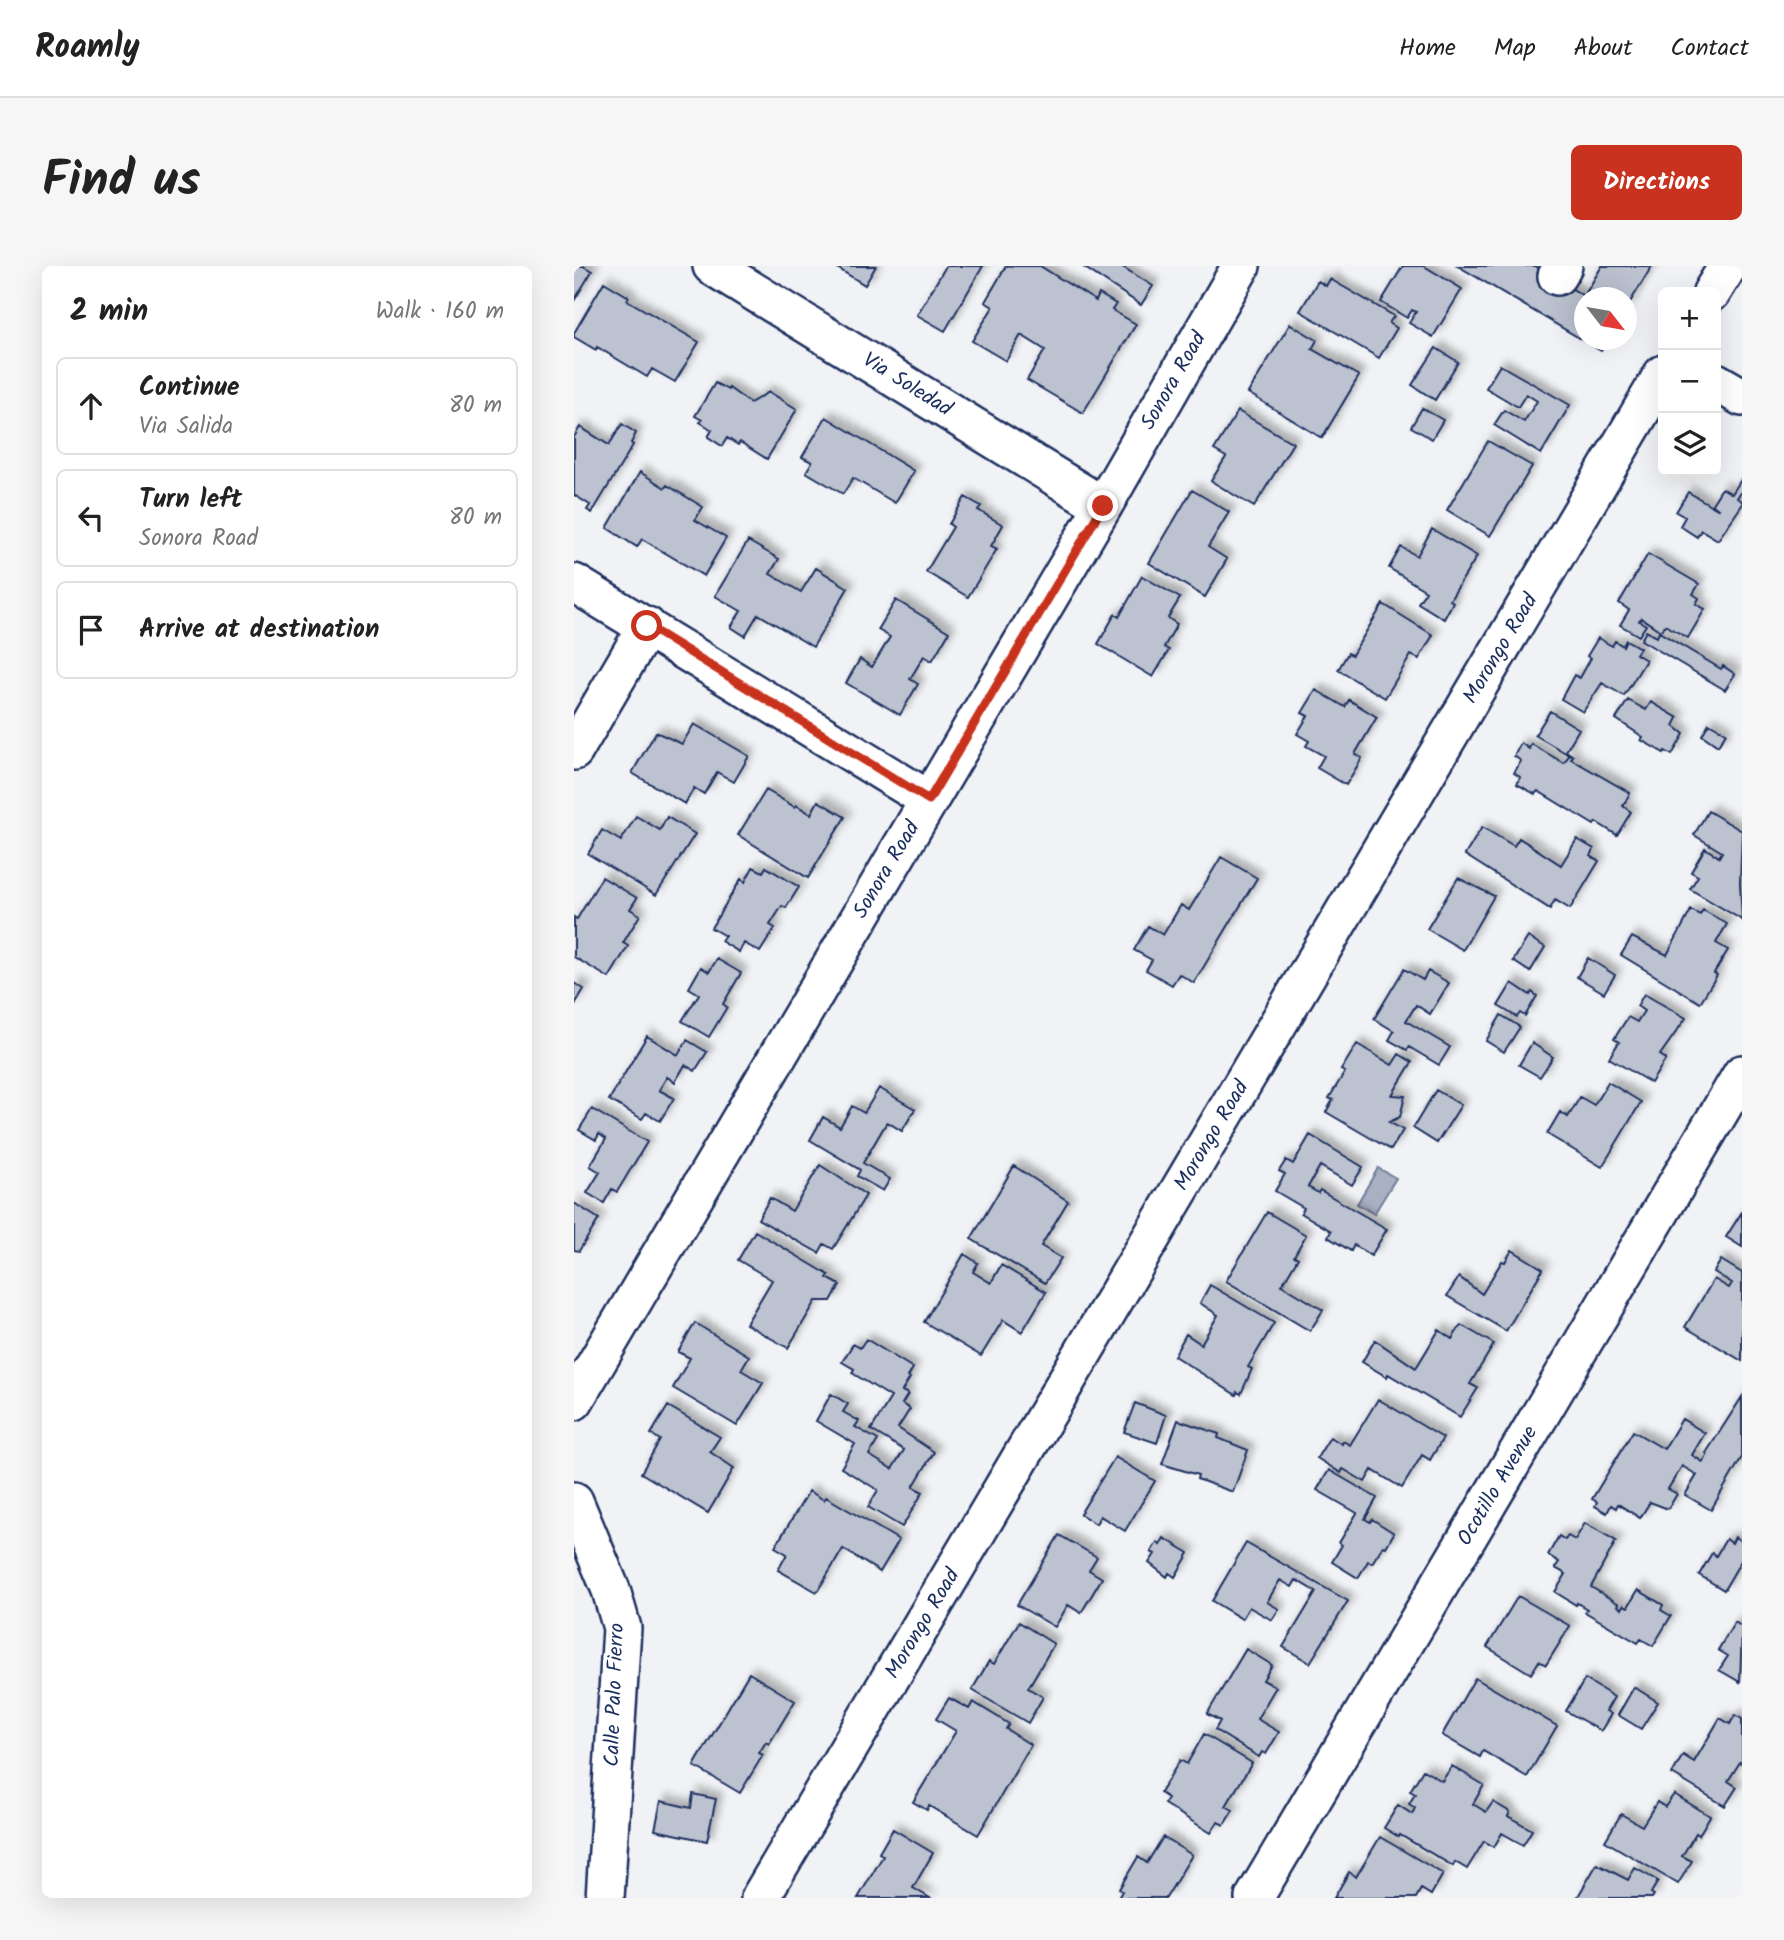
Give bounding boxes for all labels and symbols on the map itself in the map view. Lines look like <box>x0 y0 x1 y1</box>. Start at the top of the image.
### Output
north arrow <box>1574 287 1637 350</box>
street label: Sonora Road <box>1133 325 1216 436</box>
street label: Via Soledad <box>856 344 959 426</box>
route end <box>1087 490 1118 521</box>
street label: Morongo Road <box>1455 587 1547 711</box>
route start <box>631 610 662 641</box>
street label: Sonora Road <box>845 814 929 925</box>
street label: Morongo Road <box>1166 1074 1258 1198</box>
street label: Ocotillo Avenue <box>1449 1419 1547 1552</box>
street label: Morongo Road <box>877 1562 969 1686</box>
street label: Calle Palo Fierro <box>596 1623 634 1767</box>

